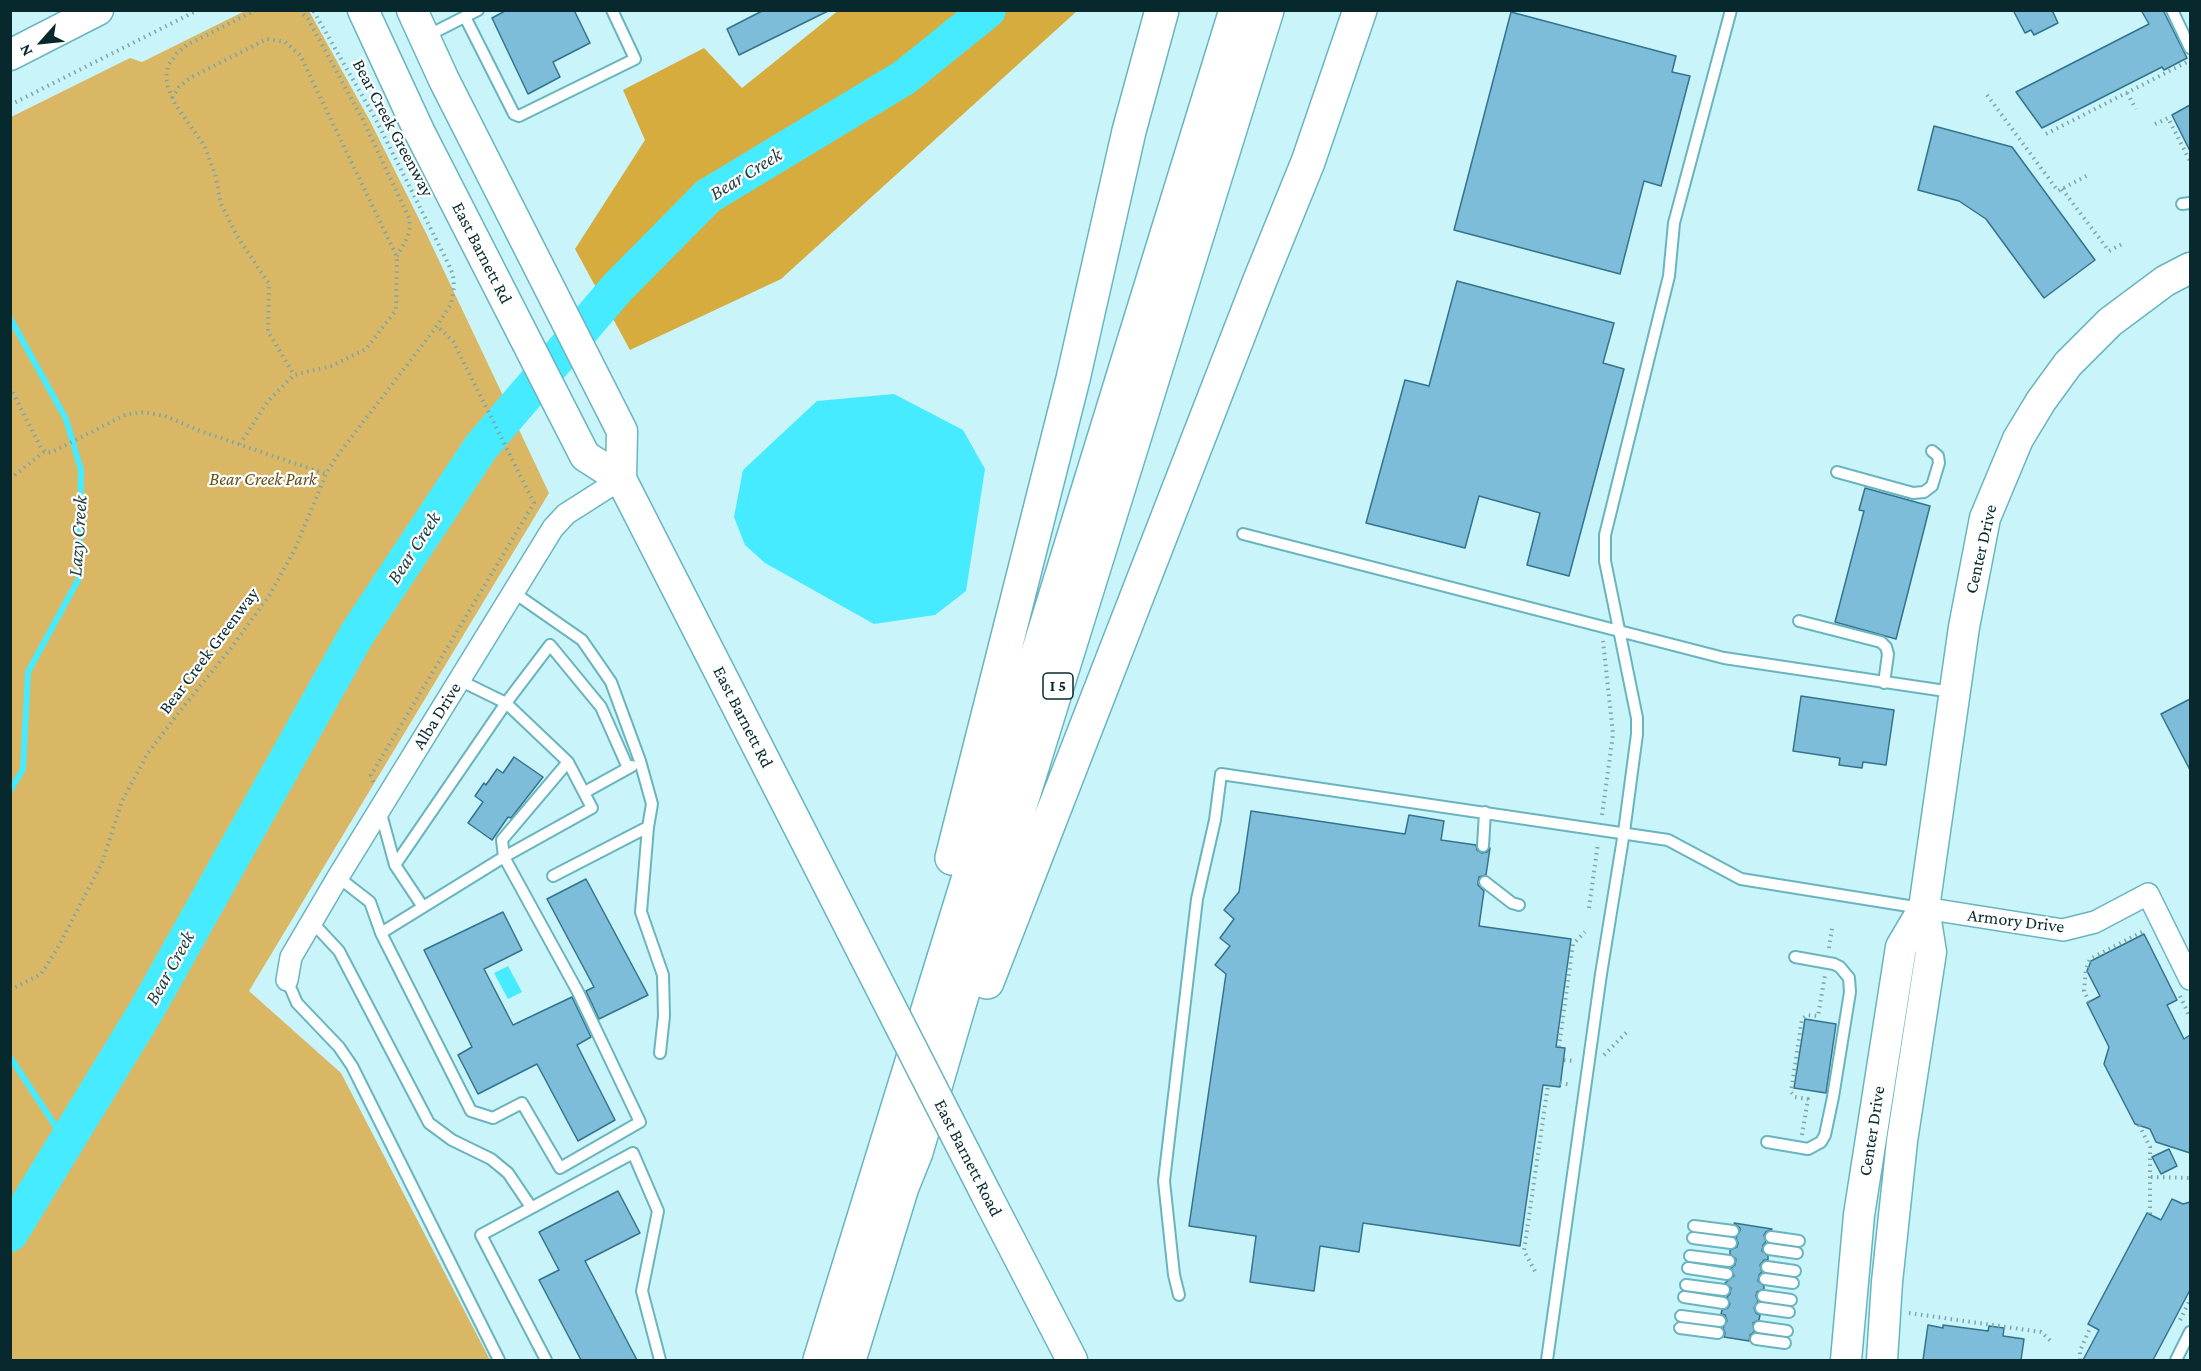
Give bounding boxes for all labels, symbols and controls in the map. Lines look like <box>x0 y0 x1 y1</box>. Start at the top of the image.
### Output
north arrow <box>12 12 72 72</box>
text: N <box>15 42 36 59</box>
street label: Bear Creek Greenway <box>348 55 438 201</box>
water label: Bear Creek <box>705 142 787 206</box>
street label: East Barnett Rd <box>447 199 517 307</box>
park label: Bear Creek Park <box>209 468 317 490</box>
water label: Lazy Creek <box>63 495 93 577</box>
street label: Center Drive <box>1960 502 2002 596</box>
water label: Bear Creek <box>382 508 446 588</box>
street label: Bear Creek Greenway <box>154 583 264 719</box>
street label: East Barnett Rd <box>708 663 778 771</box>
road number: I 5 <box>1043 673 1073 699</box>
street label: Alba Drive <box>408 678 466 754</box>
street label: Armory Drive <box>1966 904 2066 938</box>
water label: Bear Creek <box>140 927 200 1009</box>
street label: Center Drive <box>1854 1084 1890 1178</box>
street label: East Barnett Road <box>929 1096 1007 1220</box>

